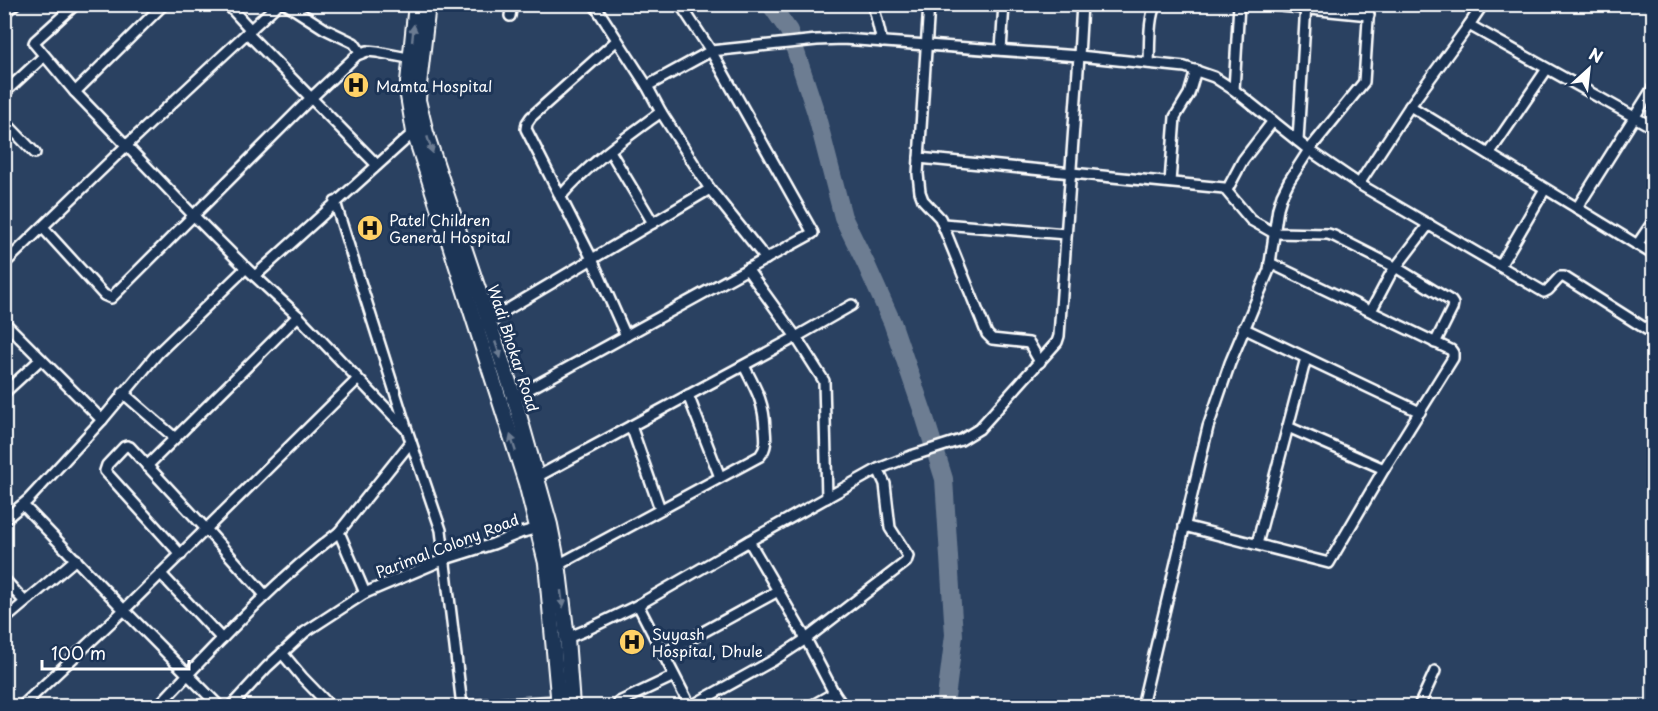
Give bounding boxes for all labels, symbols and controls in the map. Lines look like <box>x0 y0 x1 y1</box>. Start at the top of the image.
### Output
one-way arrow <box>408 24 418 43</box>
north arrow <box>1559 39 1619 99</box>
text: N <box>1585 41 1607 68</box>
hospital icon: Mamta Hospital <box>341 70 371 100</box>
place label: Mamta Hospital <box>376 74 492 97</box>
one-way arrow <box>426 136 435 154</box>
place label: Patel Children General Hospital <box>389 208 511 248</box>
hospital icon: Patel Children General Hospital <box>355 213 385 243</box>
street label: Wadi Bhokar Road <box>483 281 545 415</box>
one-way arrow <box>494 341 503 359</box>
one-way arrow <box>508 434 517 452</box>
street label: Parimal Colony Road <box>372 507 522 583</box>
one-way arrow <box>558 590 567 609</box>
place label: Suyash Hospital, Dhule <box>652 622 763 662</box>
hospital icon: Suyash Hospital, Dhule <box>617 627 647 657</box>
scale bar <box>42 633 189 671</box>
text: 100 m <box>51 639 106 666</box>

